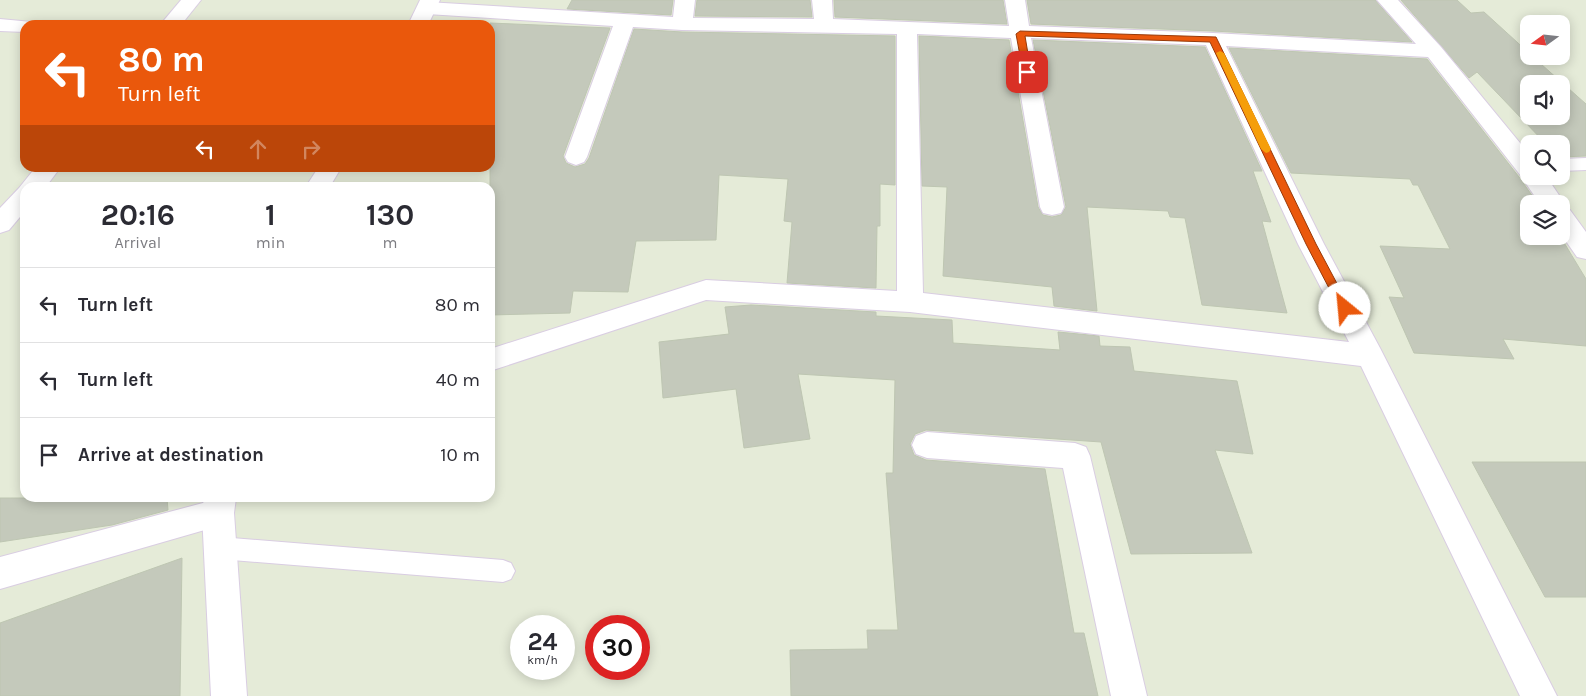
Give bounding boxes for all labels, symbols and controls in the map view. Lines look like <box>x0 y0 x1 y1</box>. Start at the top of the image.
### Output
north arrow <box>1520 15 1570 65</box>
map controls <box>1520 15 1570 245</box>
text: 80 m <box>118 39 205 80</box>
icon: left <box>35 40 100 105</box>
pin <box>1006 51 1048 93</box>
icon: arrive <box>1013 58 1041 86</box>
button: sound <box>1520 75 1570 125</box>
text: Turn left <box>118 81 201 107</box>
icon: left <box>191 135 219 163</box>
icon: ahead <box>244 135 272 163</box>
icon: right <box>297 135 325 163</box>
button: search <box>1520 135 1570 185</box>
button: layers <box>1520 195 1570 245</box>
text: 20:16 <box>101 197 175 233</box>
text: 1 <box>265 197 276 233</box>
text: 130 <box>366 197 414 233</box>
text: Arrival <box>114 233 161 252</box>
text: min <box>256 233 285 252</box>
text: m <box>383 233 398 252</box>
position arrow <box>1318 281 1370 333</box>
icon: left <box>35 291 63 319</box>
text: Turn left <box>78 294 153 316</box>
text: 80 m <box>435 294 480 316</box>
icon: left <box>35 366 63 394</box>
text: Turn left <box>78 369 153 391</box>
text: 40 m <box>436 369 480 391</box>
icon: arrive <box>35 441 63 469</box>
text: Arrive at destination <box>78 444 264 466</box>
text: 10 m <box>440 444 480 466</box>
speed limit sign: 30 <box>585 615 650 680</box>
text: 24 <box>527 627 558 656</box>
text: km/h <box>527 653 558 667</box>

